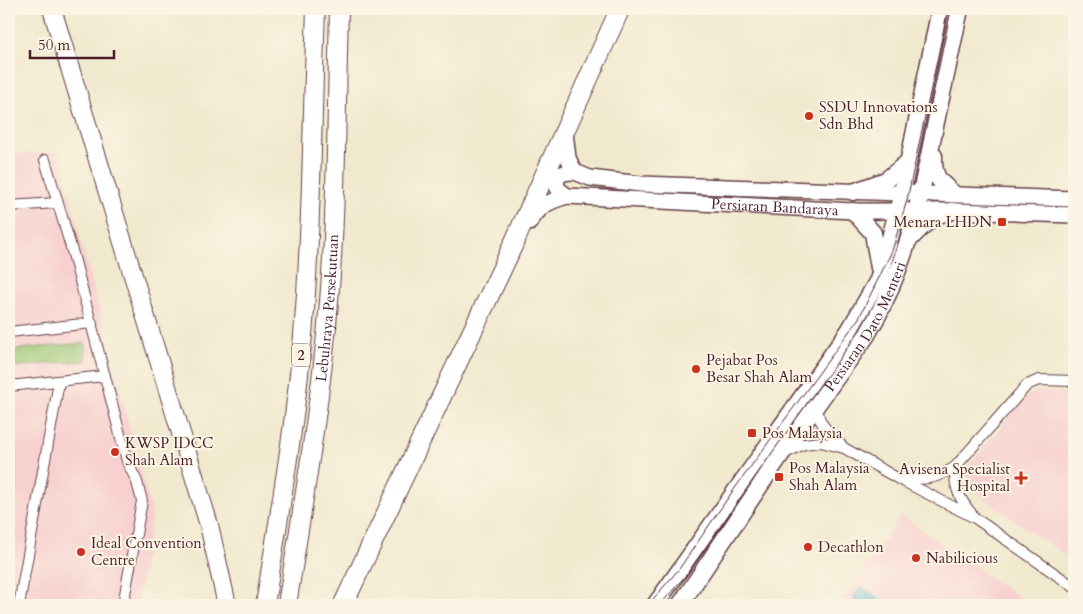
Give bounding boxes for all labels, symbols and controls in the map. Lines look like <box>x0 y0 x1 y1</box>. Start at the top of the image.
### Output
scale bar <box>30 28 114 60</box>
text: 50 m <box>38 35 70 55</box>
place label: SSDU Innovations Sdn Bhd <box>819 97 937 134</box>
marker: SSDU Innovations Sdn Bhd <box>803 110 815 122</box>
street label: Persiaran Bandaraya <box>711 194 839 220</box>
place label: Menara LHDN <box>893 212 992 232</box>
marker: Menara LHDN <box>996 216 1008 228</box>
street label: Lebuhraya Persekutuan <box>311 233 343 383</box>
street label: Persiaran Dato Menteri <box>820 259 910 396</box>
road number: 2 <box>292 344 310 366</box>
place label: Pejabat Pos Besar Shah Alam <box>706 350 812 387</box>
marker: Pejabat Pos Besar Shah Alam <box>690 363 702 375</box>
place label: Pos Malaysia <box>762 423 843 443</box>
marker: Pos Malaysia <box>746 427 758 439</box>
place label: KWSP IDCC Shah Alam <box>125 433 213 470</box>
marker: KWSP IDCC Shah Alam <box>109 446 121 458</box>
place label: Pos Malaysia Shah Alam <box>789 458 870 495</box>
place label: Avisena Specialist Hospital <box>899 459 1010 496</box>
marker: Pos Malaysia Shah Alam <box>773 471 785 483</box>
marker: Avisena Specialist Hospital <box>1014 471 1028 485</box>
place label: Ideal Convention Centre <box>91 533 202 570</box>
place label: Decathlon <box>818 537 884 557</box>
marker: Decathlon <box>802 541 814 553</box>
marker: Ideal Convention Centre <box>75 546 87 558</box>
place label: Nabilicious <box>926 548 998 568</box>
marker: Nabilicious <box>910 552 922 564</box>

